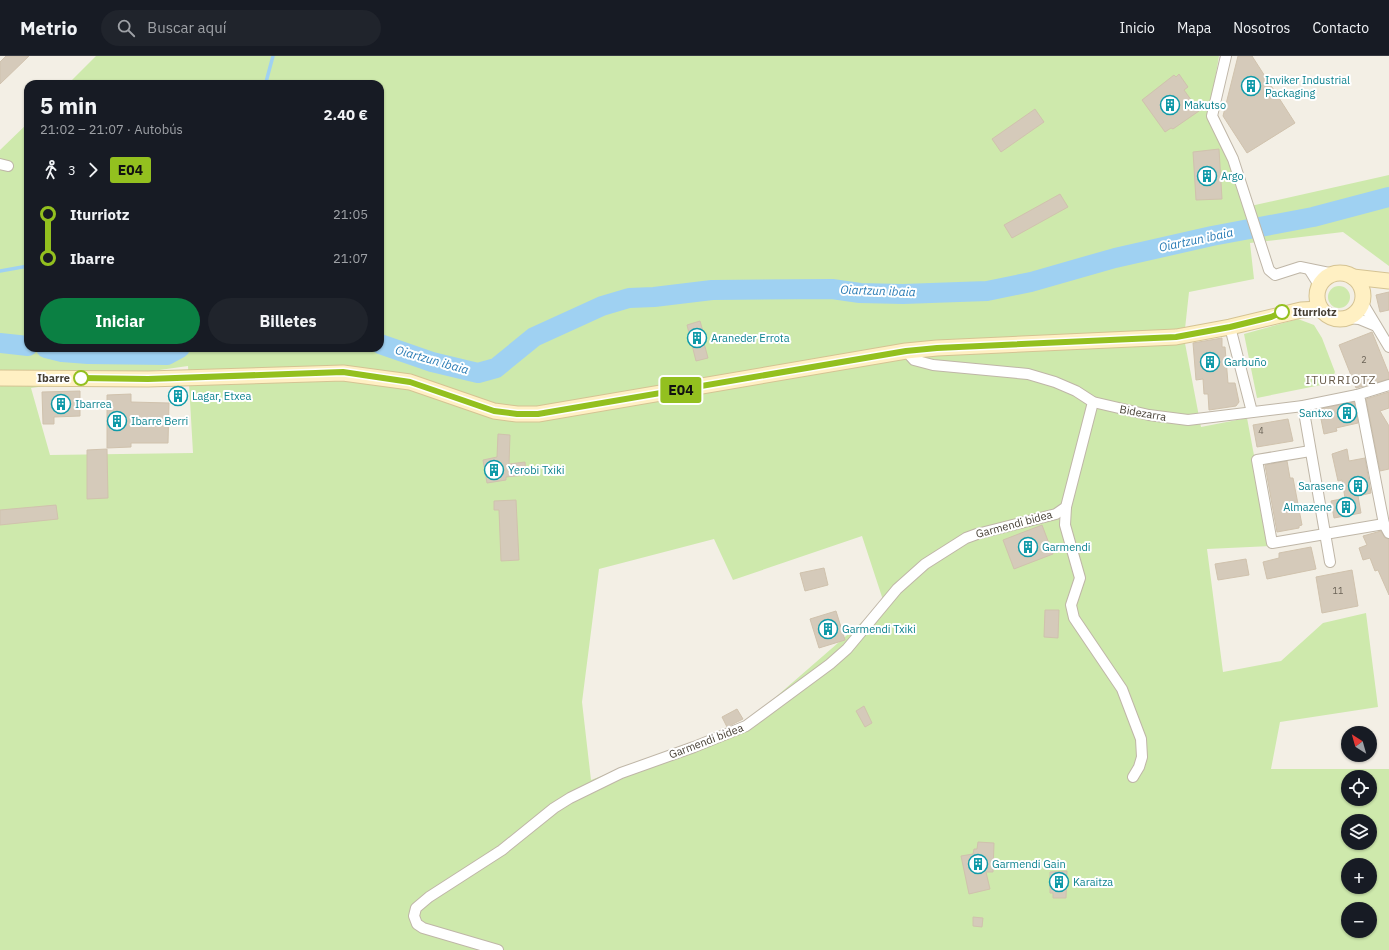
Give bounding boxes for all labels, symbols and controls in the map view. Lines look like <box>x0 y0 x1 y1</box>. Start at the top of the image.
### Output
search box <box>101 10 381 46</box>
text: Metrio <box>20 16 77 40</box>
icon: search <box>115 17 137 39</box>
text: Buscar aquí <box>147 18 227 37</box>
text: Inicio <box>1119 19 1155 37</box>
text: Mapa <box>1177 19 1211 37</box>
text: Nosotros <box>1233 19 1290 37</box>
text: Contacto <box>1312 19 1369 37</box>
place label: Inviker Industrial Packaging <box>1265 73 1350 100</box>
building icon: Inviker Industrial Packaging <box>1240 75 1262 97</box>
text: 5 min <box>40 91 97 120</box>
building icon: Makutso <box>1159 94 1181 116</box>
place label: Makutso <box>1184 98 1226 112</box>
text: 2.40 € <box>323 105 368 124</box>
text: 21:02 – 21:07 · Autobús <box>40 121 183 138</box>
icon: walk <box>40 159 62 181</box>
icon: forward <box>82 159 104 181</box>
text: E04 <box>118 161 143 179</box>
text: 3 <box>68 162 76 179</box>
building icon: Argo <box>1196 165 1218 187</box>
place label: Argo <box>1221 169 1244 183</box>
text: Iturriotz <box>70 205 129 224</box>
text: 21:05 <box>333 206 368 223</box>
water label: Oiartzun ibaia <box>1157 224 1234 255</box>
text: Ibarre <box>70 249 115 268</box>
text: 21:07 <box>333 250 368 267</box>
water label: Oiartzun ibaia <box>840 282 916 299</box>
button: Iniciar <box>40 298 200 344</box>
button: Billetes <box>208 298 368 344</box>
marker: Iturriotz <box>1274 304 1290 320</box>
place label: Iturriotz <box>1293 305 1337 319</box>
building icon: Araneder Errota <box>686 327 708 349</box>
place label: Araneder Errota <box>711 331 790 345</box>
water label: Oiartzun ibaia <box>394 342 470 377</box>
building icon: Garbuño <box>1199 351 1221 373</box>
house number: 2 <box>1361 354 1367 365</box>
place label: Garbuño <box>1224 355 1267 369</box>
marker: Ibarre <box>73 370 89 386</box>
place label: Ibarre <box>37 371 70 385</box>
district label: ITURRIOTZ <box>1306 372 1376 387</box>
line badge: E04 <box>658 377 704 403</box>
text: E04 <box>668 381 694 399</box>
building icon: Lagar, Etxea <box>167 385 189 407</box>
place label: Lagar, Etxea <box>192 389 252 403</box>
building icon: Ibarrea <box>50 393 72 415</box>
place label: Ibarrea <box>75 397 112 411</box>
street label: Bidezarra <box>1119 402 1168 424</box>
building icon: Santxo <box>1336 402 1358 424</box>
place label: Santxo <box>1299 406 1333 420</box>
building icon: Ibarre Berri <box>106 410 128 432</box>
place label: Ibarre Berri <box>131 414 188 428</box>
house number: 4 <box>1258 425 1264 436</box>
building icon: Yerobi Txiki <box>483 459 505 481</box>
place label: Yerobi Txiki <box>508 463 565 477</box>
building icon: Sarasene <box>1347 475 1369 497</box>
place label: Sarasene <box>1298 479 1344 493</box>
building icon: Almazene <box>1335 496 1357 518</box>
place label: Almazene <box>1283 500 1332 514</box>
street label: Garmendi bidea <box>974 507 1054 541</box>
building icon: Garmendi <box>1017 536 1039 558</box>
place label: Garmendi <box>1042 540 1091 554</box>
house number: 11 <box>1333 585 1343 596</box>
building icon: Garmendi Txiki <box>817 618 839 640</box>
place label: Garmendi Txiki <box>842 622 916 636</box>
street label: Garmendi bidea <box>667 720 745 762</box>
north arrow <box>1341 726 1377 762</box>
map controls <box>1341 726 1377 938</box>
button: locate <box>1341 770 1377 806</box>
button: layers <box>1341 814 1377 850</box>
building icon: Garmendi Gain <box>967 853 989 875</box>
place label: Garmendi Gain <box>992 857 1066 871</box>
button: + <box>1341 858 1377 894</box>
building icon: Karaitza <box>1048 871 1070 893</box>
place label: Karaitza <box>1073 875 1113 889</box>
button: − <box>1341 902 1377 938</box>

